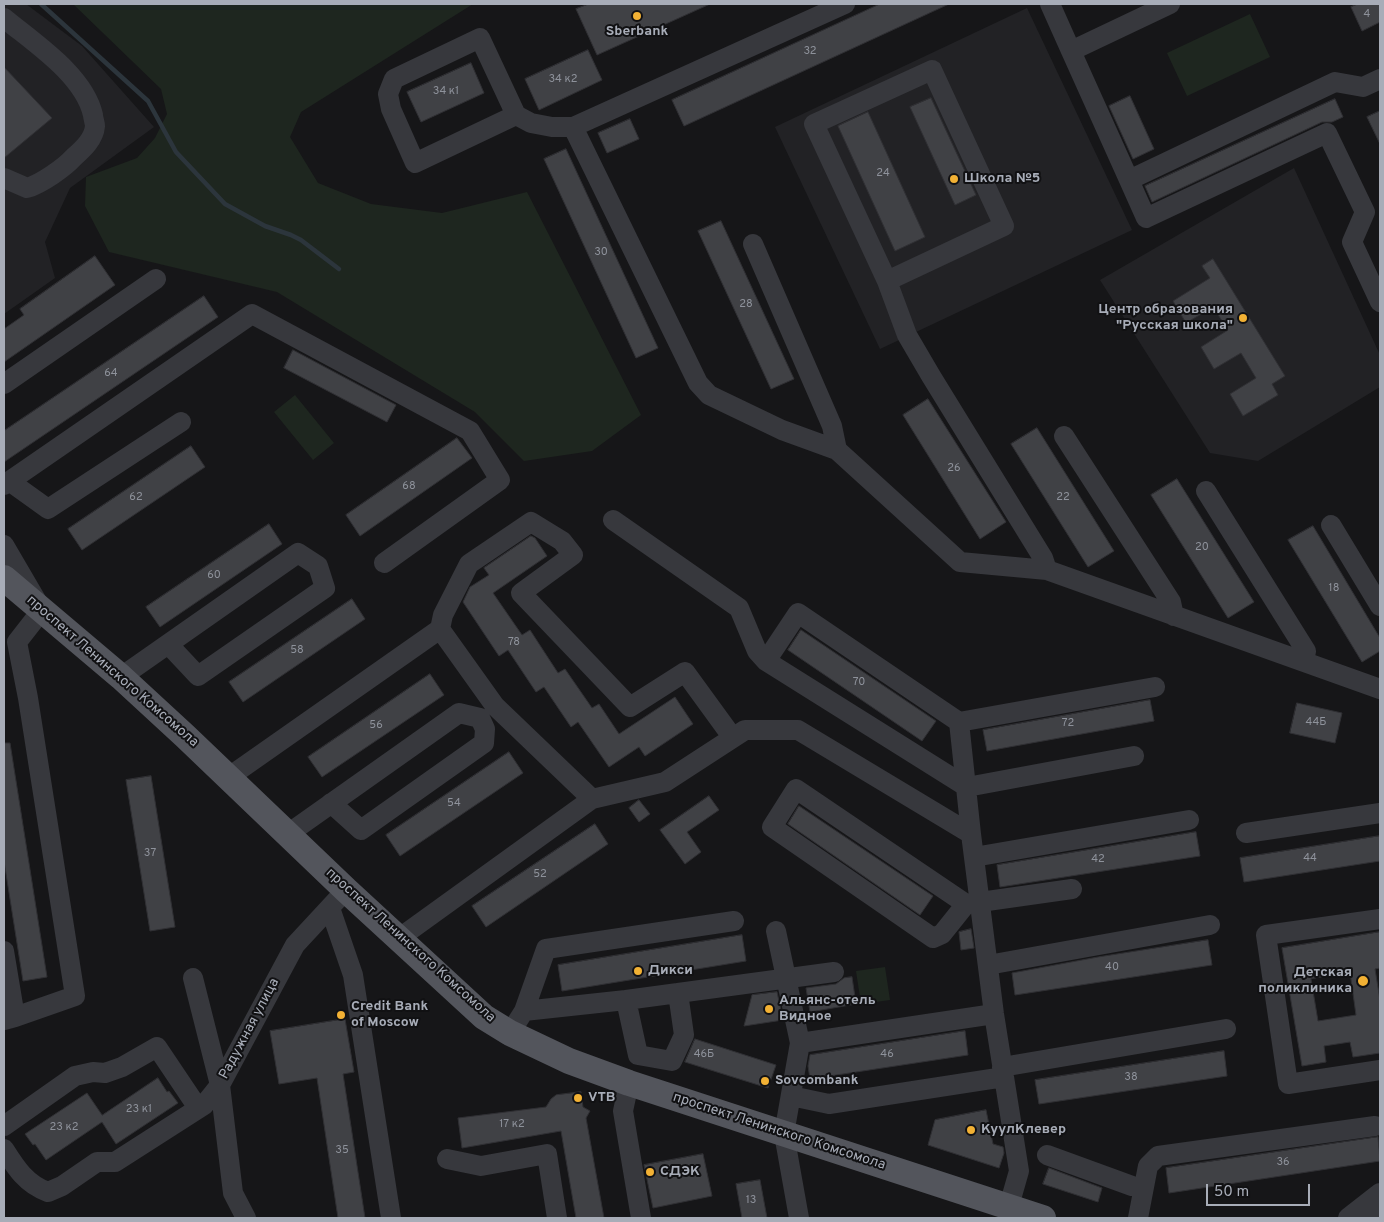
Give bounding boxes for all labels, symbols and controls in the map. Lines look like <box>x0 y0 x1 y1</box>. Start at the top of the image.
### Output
house number: 4 <box>1364 8 1370 22</box>
marker: Sberbank <box>631 10 643 22</box>
place label: Sberbank <box>606 24 668 40</box>
house number: 32 <box>803 45 817 59</box>
house number: 34 к2 <box>548 73 578 87</box>
house number: 34 к1 <box>433 85 459 99</box>
house number: 24 <box>876 167 890 181</box>
place label: Школа №5 <box>964 171 1040 187</box>
marker: Школа №5 <box>948 173 960 185</box>
house number: 30 <box>594 246 608 260</box>
house number: 28 <box>739 298 753 312</box>
place label: Центр образования "Русская школа" <box>1098 302 1233 334</box>
marker: Центр образования "Русская школа" <box>1237 312 1249 324</box>
house number: 64 <box>104 367 118 381</box>
house number: 26 <box>947 462 961 476</box>
house number: 68 <box>402 480 416 494</box>
house number: 62 <box>129 491 143 505</box>
house number: 22 <box>1056 491 1070 505</box>
house number: 20 <box>1195 541 1209 555</box>
house number: 60 <box>207 569 221 583</box>
house number: 18 <box>1329 582 1339 596</box>
street label: проспект Ленинского Комсомола <box>23 593 201 751</box>
house number: 78 <box>508 636 520 650</box>
house number: 58 <box>290 644 304 658</box>
house number: 70 <box>853 676 865 690</box>
house number: 44Б <box>1306 716 1326 730</box>
house number: 72 <box>1062 717 1074 731</box>
house number: 56 <box>369 719 383 733</box>
house number: 54 <box>447 797 461 811</box>
house number: 37 <box>144 847 156 861</box>
house number: 44 <box>1303 852 1317 866</box>
house number: 42 <box>1091 853 1105 867</box>
street label: проспект Ленинского Комсомола <box>322 865 498 1027</box>
house number: 52 <box>533 868 547 882</box>
house number: 40 <box>1105 961 1119 975</box>
place label: Дикси <box>648 963 693 979</box>
marker: Дикси <box>632 965 644 977</box>
place label: Детская поликлиника <box>1258 965 1352 998</box>
marker: Детская поликлиника <box>1356 974 1370 988</box>
street label: Радужная улица <box>216 976 284 1082</box>
place label: Альянс-отель Видное <box>779 993 876 1026</box>
place label: Credit Bank of Moscow <box>351 999 428 1032</box>
marker: Альянс-отель Видное <box>763 1003 775 1015</box>
marker: Credit Bank of Moscow <box>335 1009 347 1021</box>
house number: 46Б <box>694 1048 714 1062</box>
house number: 46 <box>880 1048 894 1062</box>
house number: 38 <box>1124 1071 1138 1085</box>
place label: Sovcombank <box>775 1073 858 1089</box>
marker: Sovcombank <box>759 1075 771 1087</box>
place label: VTB <box>588 1090 616 1106</box>
street label: проспект Ленинского Комсомола <box>671 1090 887 1174</box>
marker: VTB <box>572 1092 584 1104</box>
house number: 23 к1 <box>126 1103 152 1117</box>
house number: 17 к2 <box>499 1118 525 1132</box>
house number: 23 к2 <box>50 1121 78 1135</box>
place label: КуулКлевер <box>981 1122 1066 1138</box>
marker: КуулКлевер <box>965 1124 977 1136</box>
house number: 35 <box>335 1144 349 1158</box>
house number: 36 <box>1276 1156 1290 1170</box>
place label: СДЭК <box>660 1164 700 1180</box>
marker: СДЭК <box>644 1166 656 1178</box>
scale bar <box>1209 1174 1313 1206</box>
text: 50 m <box>1214 1183 1249 1202</box>
house number: 13 <box>746 1194 756 1208</box>

